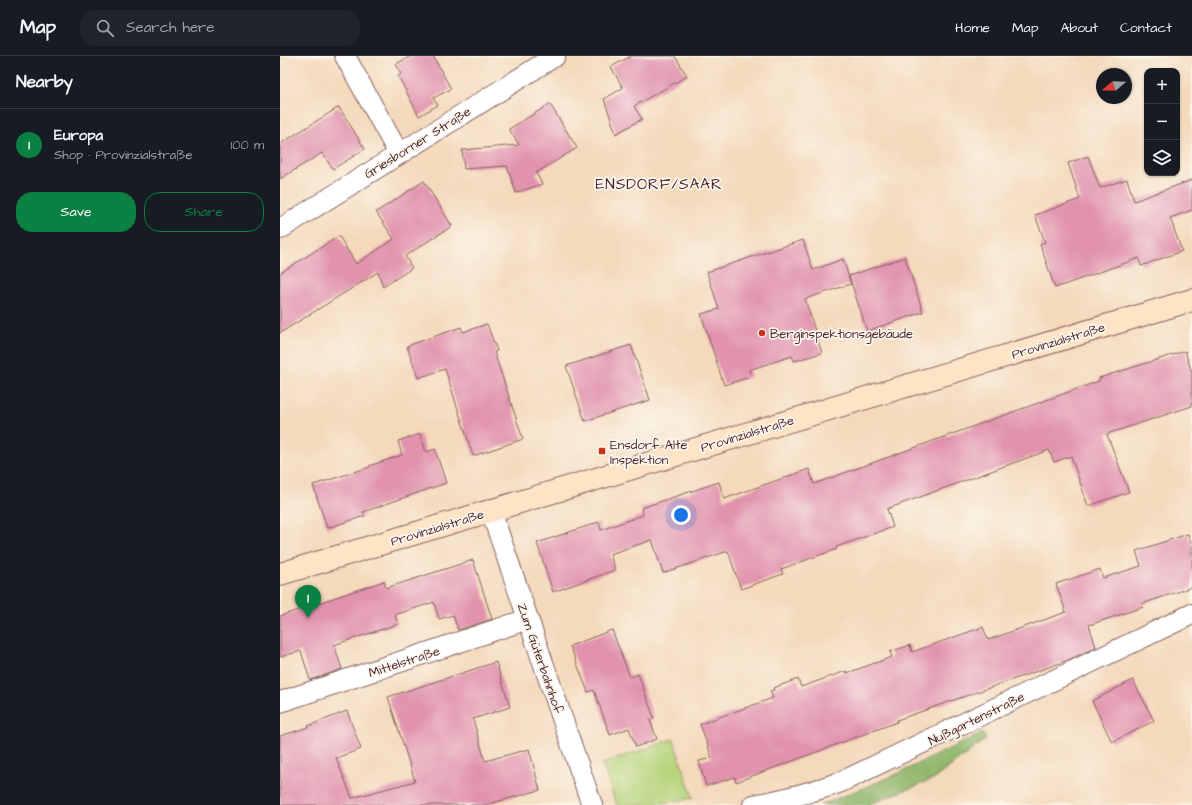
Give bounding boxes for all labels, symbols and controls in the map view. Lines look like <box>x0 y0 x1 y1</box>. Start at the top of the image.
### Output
search box <box>80 10 360 46</box>
text: Map <box>20 14 56 41</box>
icon: search <box>94 17 116 39</box>
text: Search here <box>126 17 215 38</box>
text: Home <box>955 18 990 38</box>
text: Map <box>1012 18 1038 38</box>
text: About <box>1060 18 1098 38</box>
text: Contact <box>1120 18 1172 38</box>
north arrow <box>1096 68 1132 104</box>
map controls <box>1144 68 1180 176</box>
button: + <box>1144 68 1180 104</box>
text: Nearby <box>16 70 73 94</box>
street label: Griesborner Straße <box>361 103 474 183</box>
button: − <box>1144 104 1180 140</box>
text: Europa <box>54 125 103 146</box>
text: 1 <box>28 136 30 154</box>
text: 100 m <box>231 136 264 154</box>
button: layers <box>1144 140 1180 176</box>
text: Shop · Provinzialstraße <box>54 146 192 164</box>
district label: ENSDORF/SAAR <box>595 174 723 195</box>
button: Save <box>16 192 136 232</box>
button: Share <box>144 192 264 232</box>
street label: Provinzialstraße <box>1009 318 1107 364</box>
place label: Berginspektionsgebäude <box>770 325 913 344</box>
marker: Berginspektionsgebäude <box>757 328 767 338</box>
street label: Provinzialstraße <box>698 411 796 457</box>
place label: Ensdorf Alte Inspektion <box>610 436 687 469</box>
marker: Ensdorf Alte Inspektion <box>597 446 607 456</box>
street label: Provinzialstraße <box>388 505 486 551</box>
your location <box>671 505 691 525</box>
pin: 1 <box>295 585 321 618</box>
street label: Zum Güterbahnhof <box>513 601 567 716</box>
street label: Mittelstraße <box>366 642 442 682</box>
street label: Nußgartenstraße <box>925 688 1028 751</box>

